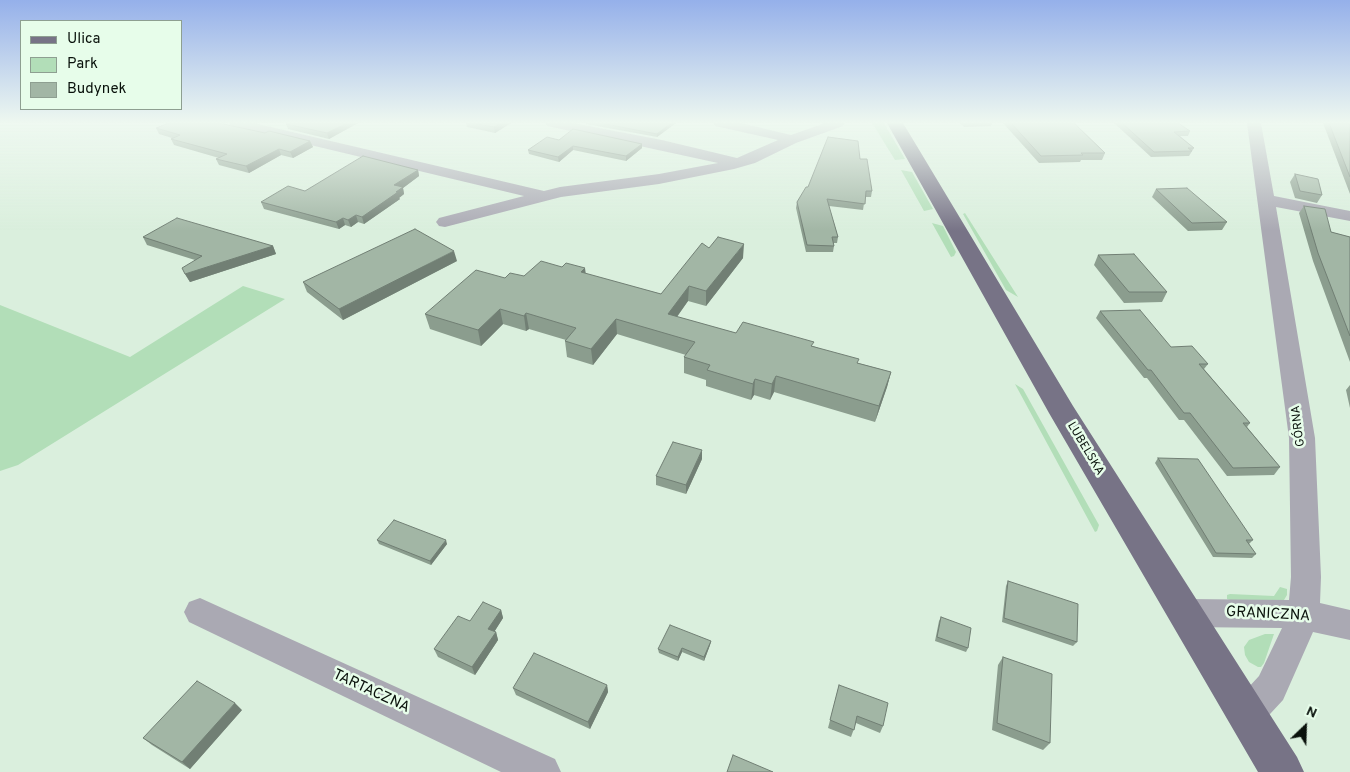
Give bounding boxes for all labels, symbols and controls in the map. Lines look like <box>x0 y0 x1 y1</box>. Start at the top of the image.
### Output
legend <box>20 20 182 110</box>
text: Ulica <box>67 30 100 49</box>
text: Park <box>67 55 98 74</box>
text: Budynek <box>67 80 126 99</box>
street label: GÓRNA <box>1289 405 1309 447</box>
street label: LUBELSKA <box>1063 420 1107 478</box>
street label: GRANICZNA <box>1225 604 1311 626</box>
street label: TARTACZNA <box>330 666 412 718</box>
north arrow <box>1280 702 1330 752</box>
text: N <box>1303 703 1319 723</box>

